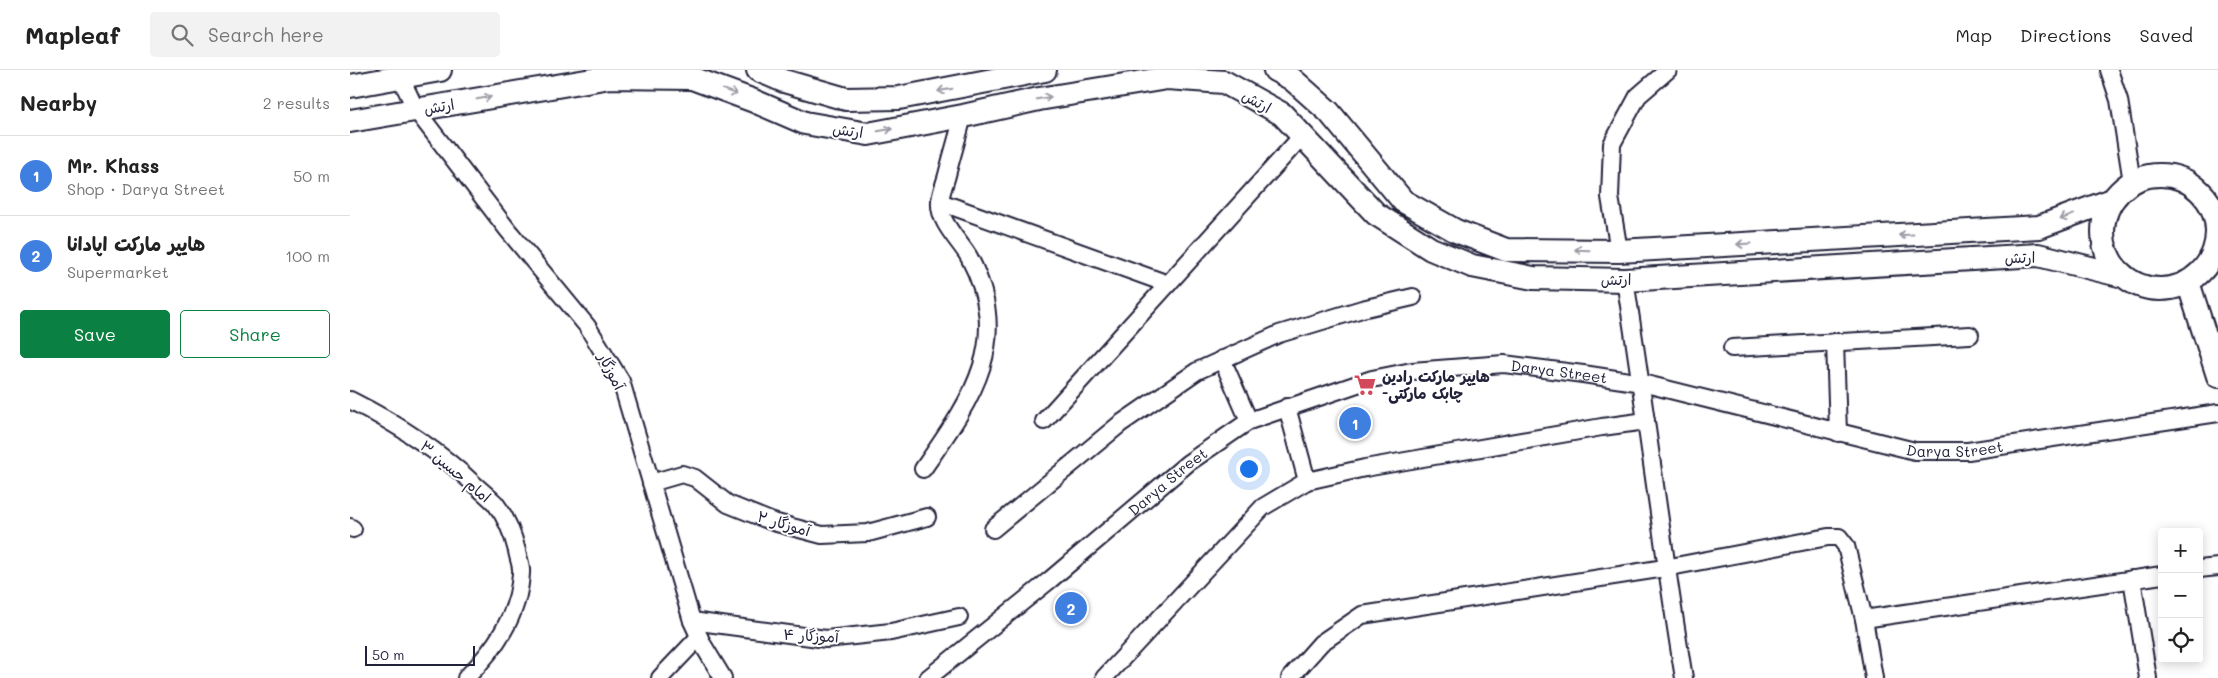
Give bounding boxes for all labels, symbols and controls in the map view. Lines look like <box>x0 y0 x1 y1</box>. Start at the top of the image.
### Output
search box <box>150 12 500 57</box>
text: Mapleaf <box>25 19 120 50</box>
icon: search <box>168 21 196 49</box>
text: Search here <box>208 22 324 47</box>
text: Map <box>1955 23 1992 47</box>
text: Directions <box>2020 23 2112 47</box>
text: Saved <box>2140 23 2193 47</box>
one-way arrow <box>938 85 954 95</box>
street label: ارتش <box>1239 85 1275 117</box>
one-way arrow <box>722 88 737 97</box>
text: Nearby <box>20 89 97 116</box>
text: 2 results <box>263 92 330 113</box>
one-way arrow <box>1036 92 1052 102</box>
street label: ارتش <box>422 93 456 119</box>
one-way arrow <box>476 93 492 103</box>
street label: ارتش <box>831 118 865 142</box>
one-way arrow <box>877 125 893 135</box>
text: Mr. Khass <box>67 153 159 178</box>
text: 1 <box>32 165 40 186</box>
text: 50 m <box>293 165 330 186</box>
text: Shop · Darya Street <box>67 178 225 199</box>
one-way arrow <box>2059 213 2075 222</box>
one-way arrow <box>1898 230 1914 239</box>
text: هایپر مارکت اپادانا <box>67 231 205 256</box>
one-way arrow <box>1736 240 1752 249</box>
text: 2 <box>32 245 40 266</box>
text: 100 m <box>285 245 330 266</box>
one-way arrow <box>1574 245 1590 255</box>
street label: ارتش <box>2004 247 2036 267</box>
text: Supermarket <box>67 261 169 282</box>
street label: ارتش <box>1601 269 1631 289</box>
button: Save <box>20 310 170 358</box>
button: Share <box>180 310 330 358</box>
street label: آموزگار <box>594 348 630 394</box>
street label: Darya Street <box>1510 355 1609 388</box>
place label: هایپر مارکت رادین -چابک مارکتی <box>1382 366 1490 404</box>
supermarket icon: هایپر مارکت رادین -چابک مارکتی <box>1352 372 1378 398</box>
pin: 1 <box>1339 404 1371 442</box>
street label: امام حسین ۳ <box>415 436 496 508</box>
street label: Darya Street <box>1904 436 2004 461</box>
street label: Darya Street <box>1124 443 1211 520</box>
your location <box>1236 456 1262 482</box>
street label: آموزگار ۲ <box>755 506 814 541</box>
map controls <box>2158 528 2203 663</box>
button: + <box>2158 528 2203 573</box>
button: − <box>2158 573 2203 618</box>
pin: 2 <box>1055 589 1087 627</box>
button: locate <box>2158 618 2203 663</box>
street label: آموزگار ۴ <box>783 624 840 647</box>
scale bar <box>365 643 475 666</box>
text: 50 m <box>372 645 404 664</box>

